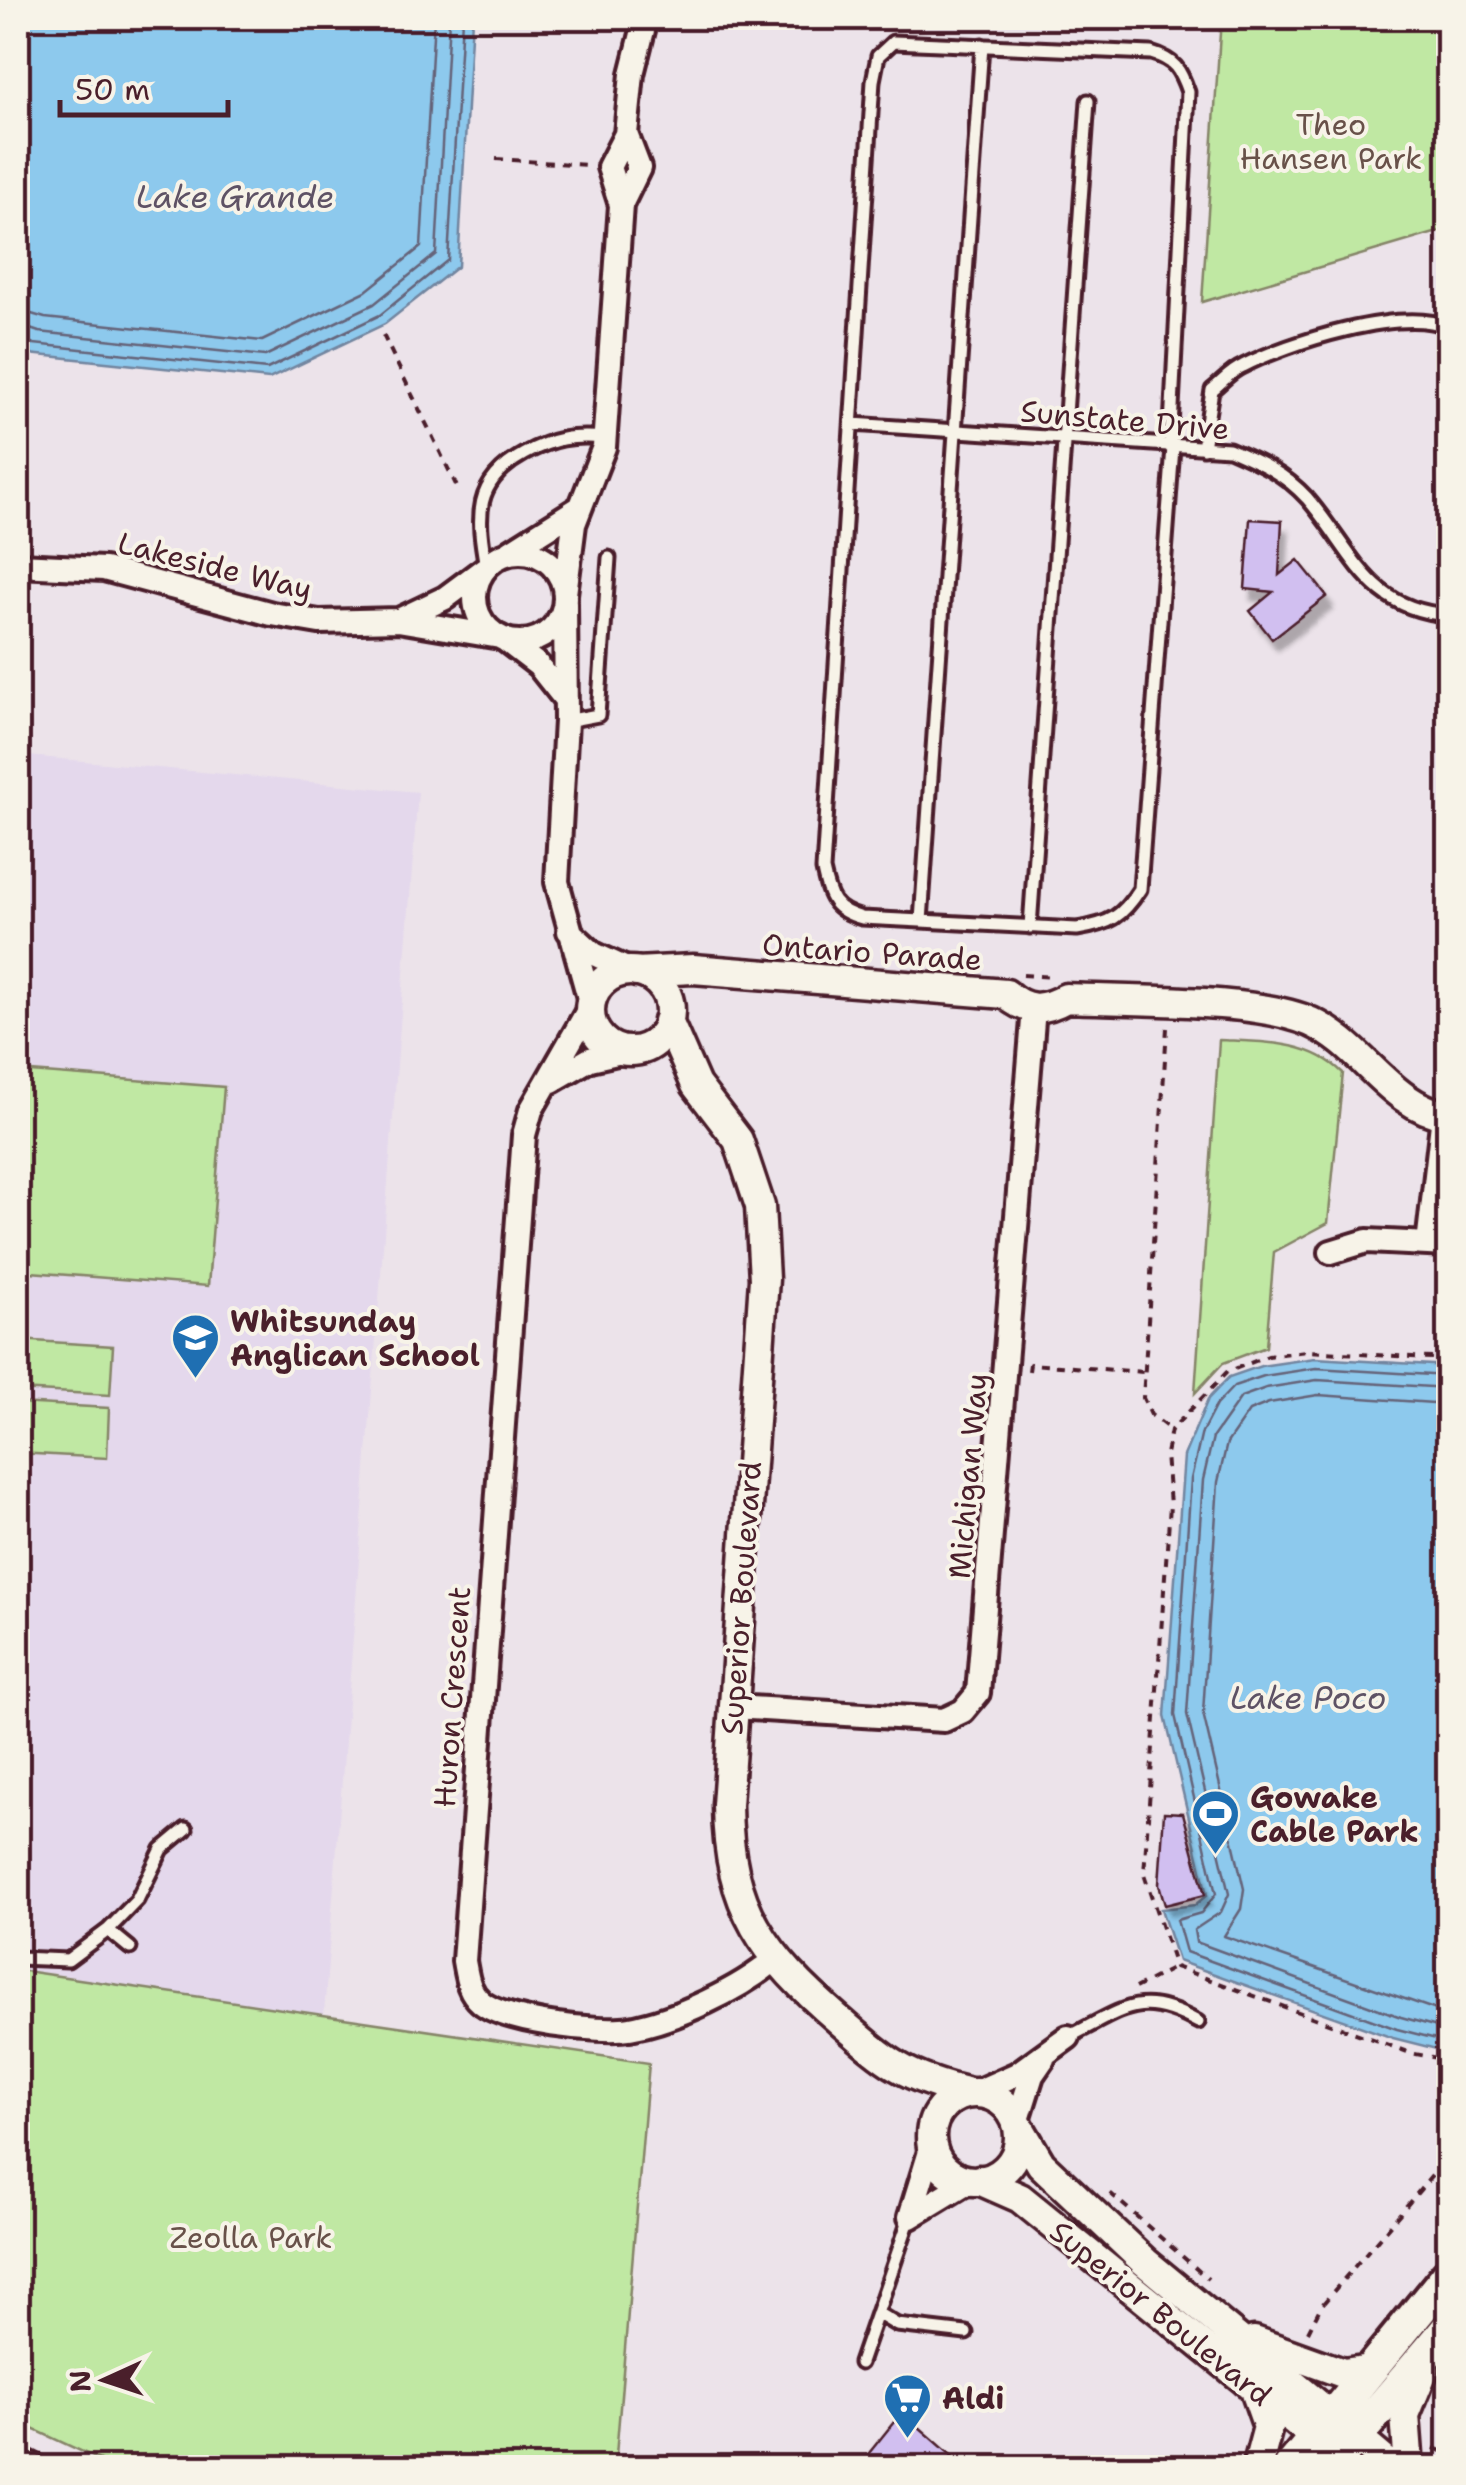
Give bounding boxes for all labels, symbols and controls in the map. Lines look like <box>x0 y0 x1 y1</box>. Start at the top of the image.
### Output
scale bar <box>60 55 228 117</box>
text: 50 m <box>75 69 150 110</box>
park label: Theo Hansen Park <box>1240 104 1422 179</box>
water label: Lake Grande <box>136 175 334 218</box>
street label: Sunstate Drive <box>1019 390 1231 450</box>
street label: Lakeside Way <box>114 522 316 610</box>
street label: Ontario Parade <box>761 924 983 980</box>
place label: Whitsunday Anglican School <box>230 1301 480 1376</box>
school or university icon: Whitsunday Anglican School <box>169 1312 221 1380</box>
street label: Michigan Way <box>939 1371 997 1581</box>
street label: Superior Boulevard <box>711 1460 771 1736</box>
street label: Huron Crescent <box>424 1585 480 1809</box>
water label: Lake Poco <box>1230 1676 1386 1719</box>
place label: Gowake Cable Park <box>1250 1777 1419 1852</box>
sports icon: Gowake Cable Park <box>1189 1788 1241 1856</box>
street label: Superior Boulevard <box>1042 2211 1280 2415</box>
park label: Zeolla Park <box>169 2217 333 2258</box>
north arrow <box>55 2330 155 2430</box>
text: N <box>60 2369 100 2393</box>
supermarket icon: Aldi <box>881 2372 933 2440</box>
place label: Aldi <box>942 2378 1005 2419</box>

